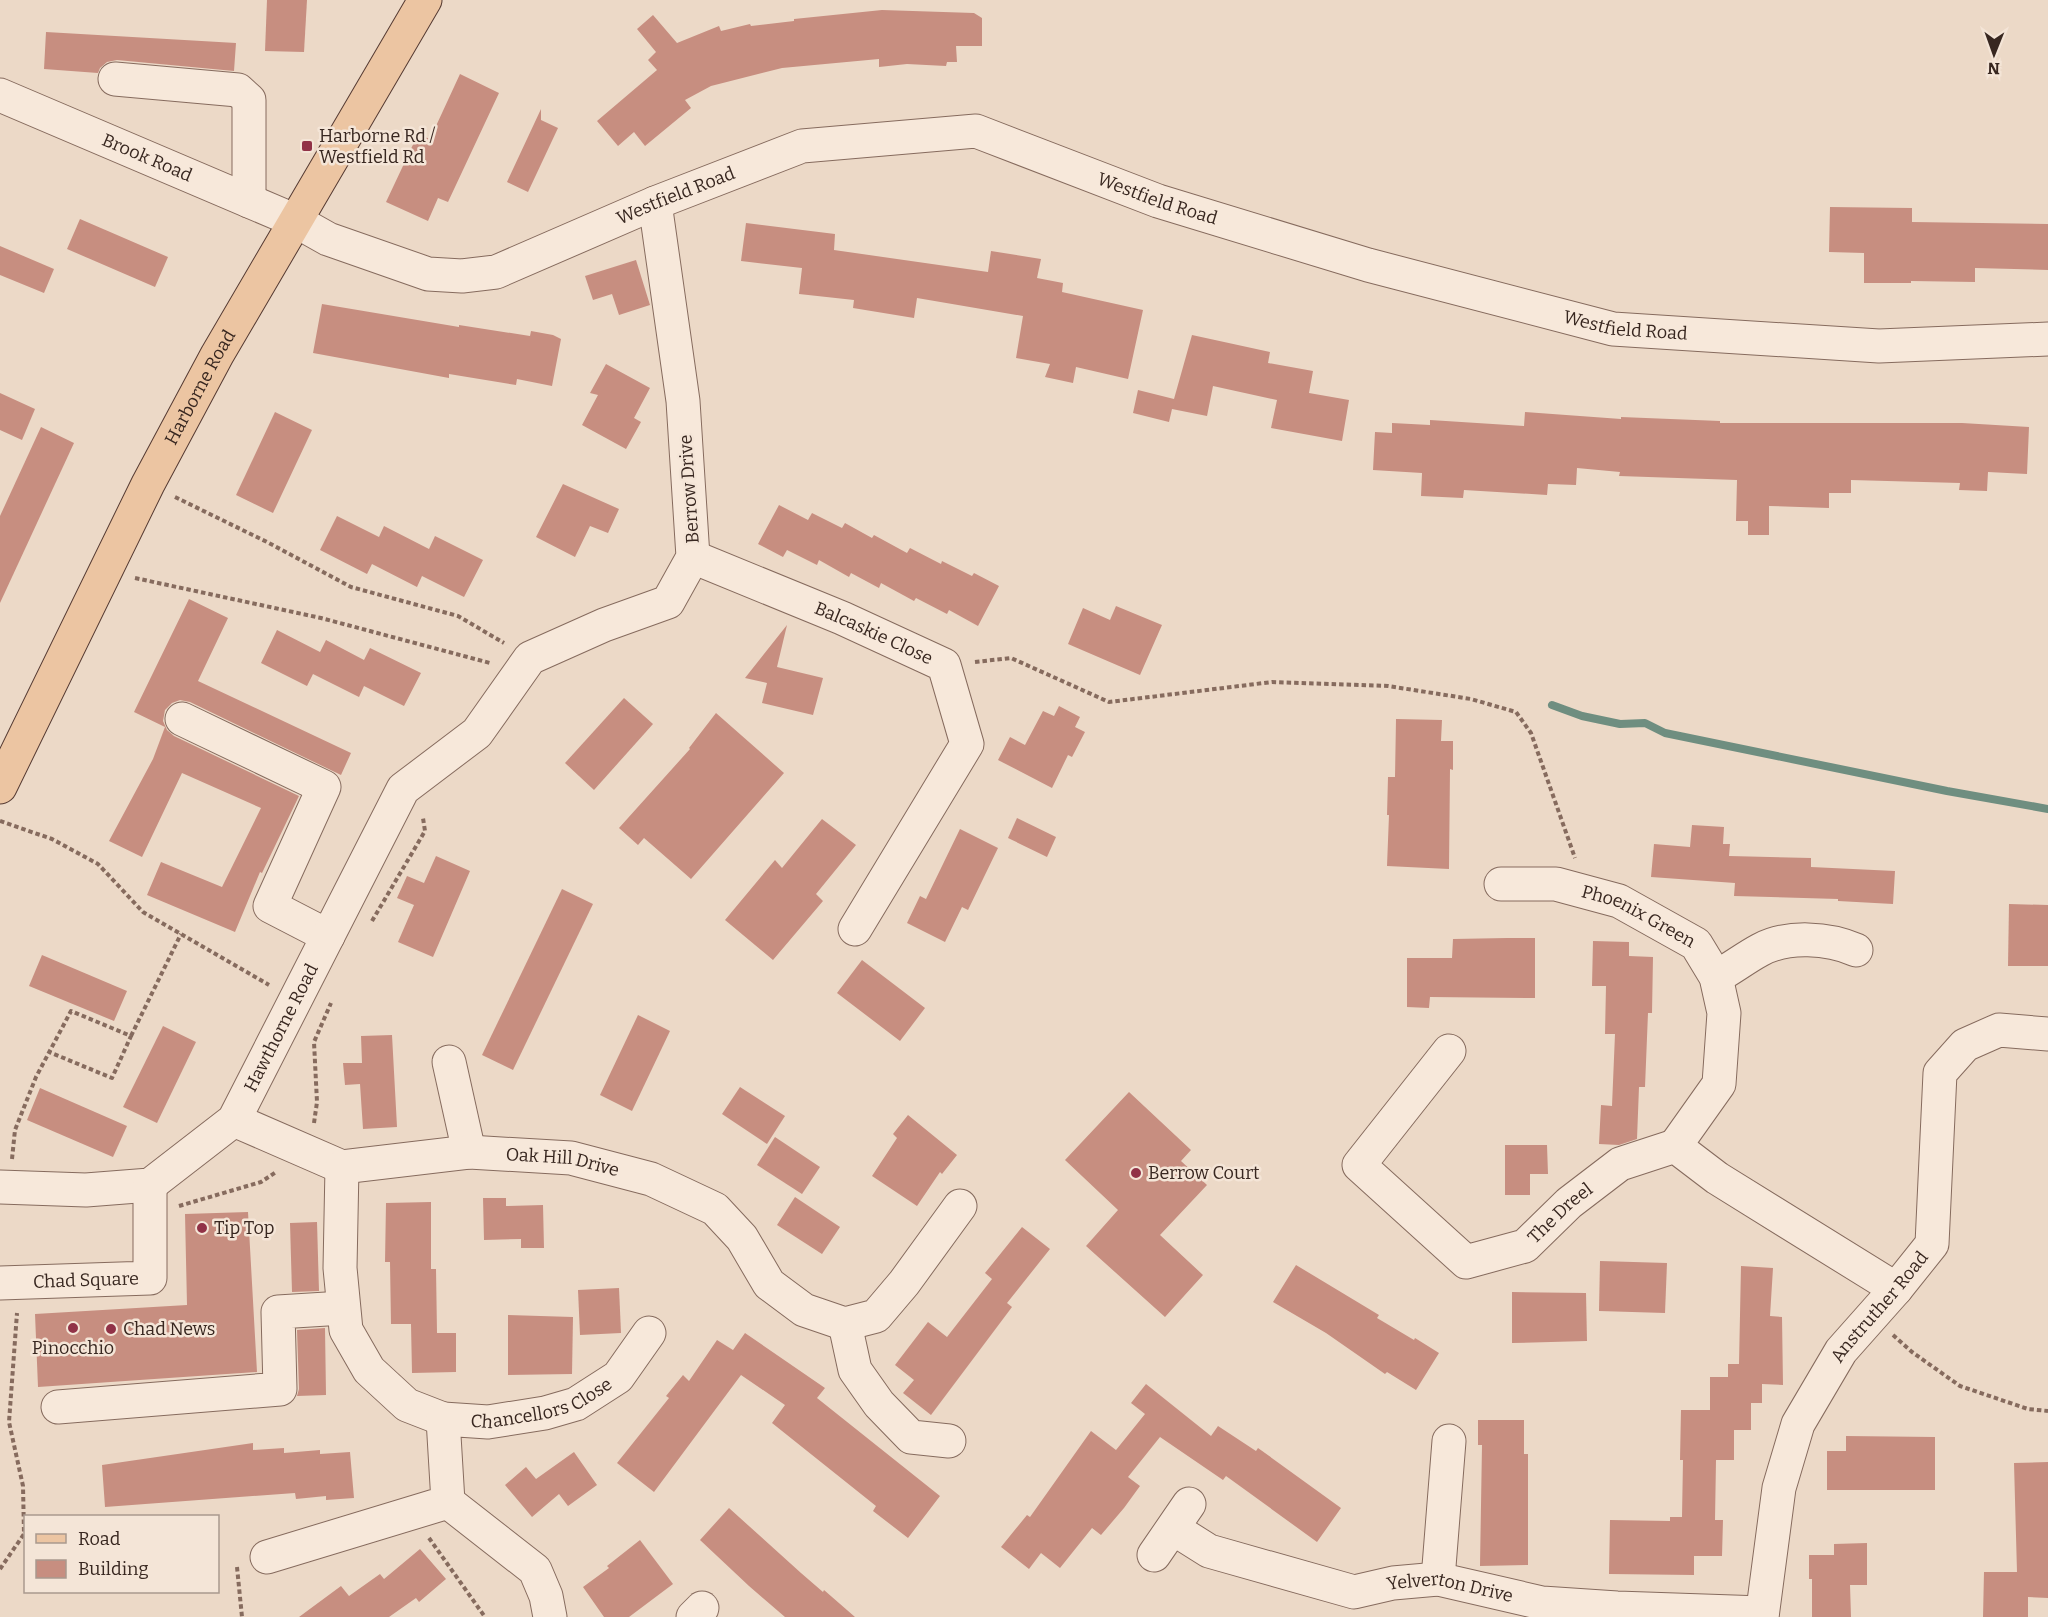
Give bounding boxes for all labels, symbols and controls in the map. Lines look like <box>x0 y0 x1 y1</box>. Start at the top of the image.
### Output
north arrow <box>1964 24 2024 84</box>
text: N <box>1987 59 2000 78</box>
place label: Harborne Rd / Westfield Rd <box>319 125 436 168</box>
street label: Brook Road <box>99 129 196 187</box>
marker: Harborne Rd / Westfield Rd <box>300 139 314 153</box>
street label: Westfield Road <box>613 162 738 229</box>
street label: Westfield Road <box>1094 168 1220 230</box>
street label: Westfield Road <box>1561 305 1689 345</box>
street label: Harborne Road <box>160 326 240 449</box>
street label: Berrow Drive <box>674 434 704 544</box>
street label: Balcaskie Close <box>811 597 936 669</box>
street label: Phoenix Green <box>1579 880 1700 953</box>
street label: Hawthorne Road <box>239 960 323 1096</box>
street label: Oak Hill Drive <box>505 1143 622 1181</box>
place label: Berrow Court <box>1148 1162 1260 1184</box>
marker: Berrow Court <box>1129 1166 1143 1180</box>
street label: The Dreel <box>1523 1178 1597 1248</box>
place label: Tip Top <box>214 1217 275 1239</box>
marker: Tip Top <box>195 1221 209 1235</box>
street label: Anstruther Road <box>1826 1247 1933 1366</box>
street label: Chad Square <box>33 1267 139 1293</box>
place label: Chad News <box>123 1318 215 1340</box>
marker: Pinocchio <box>66 1321 80 1335</box>
marker: Chad News <box>104 1322 118 1336</box>
place label: Pinocchio <box>32 1337 114 1359</box>
street label: Chancellors Close <box>470 1373 616 1433</box>
legend <box>24 1515 219 1593</box>
text: Road <box>78 1528 121 1550</box>
text: Building <box>78 1558 149 1580</box>
street label: Yelverton Drive <box>1385 1568 1515 1607</box>

